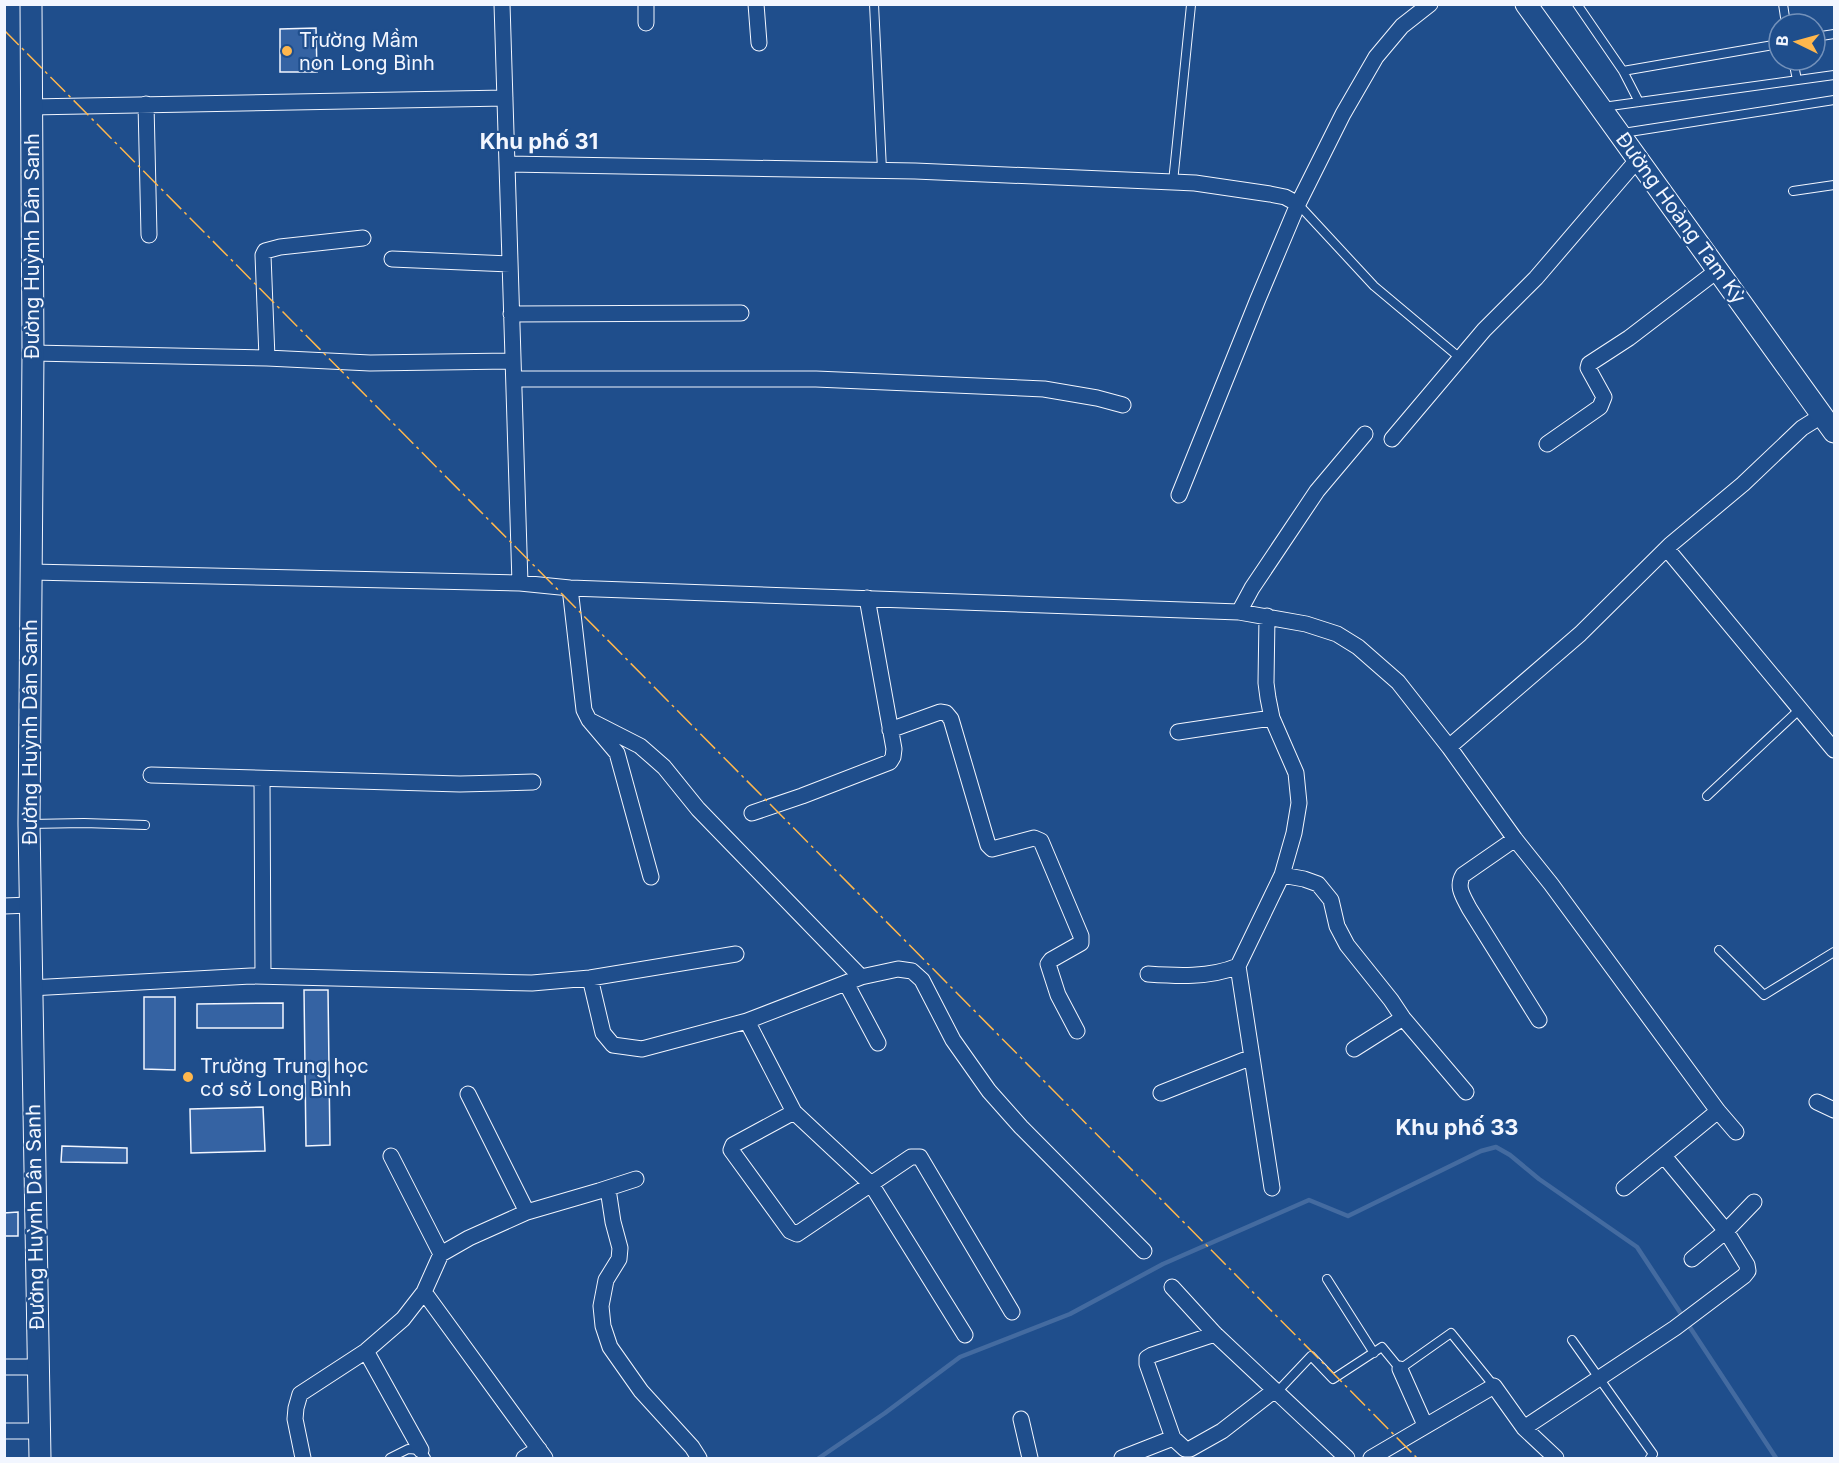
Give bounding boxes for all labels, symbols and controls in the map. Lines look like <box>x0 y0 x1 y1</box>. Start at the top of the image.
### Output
north arrow <box>1767 12 1827 72</box>
place label: Trường Mầm non Long Bình <box>299 28 435 75</box>
text: B <box>1772 35 1792 47</box>
marker: Trường Mầm non Long Bình <box>280 44 294 58</box>
district label: Khu phố 31 <box>480 128 598 154</box>
street label: Đường Hoàng Tam Kỳ <box>1611 128 1751 308</box>
street label: Đường Huỳnh Dân Sanh <box>20 133 44 359</box>
street label: Đường Huỳnh Dân Sanh <box>18 619 42 845</box>
place label: Trường Trung học cơ sở Long Bình <box>200 1054 369 1101</box>
marker: Trường Trung học cơ sở Long Bình <box>181 1070 195 1084</box>
street label: Đường Huỳnh Dân Sanh <box>21 1104 49 1330</box>
district label: Khu phố 33 <box>1395 1114 1519 1140</box>

